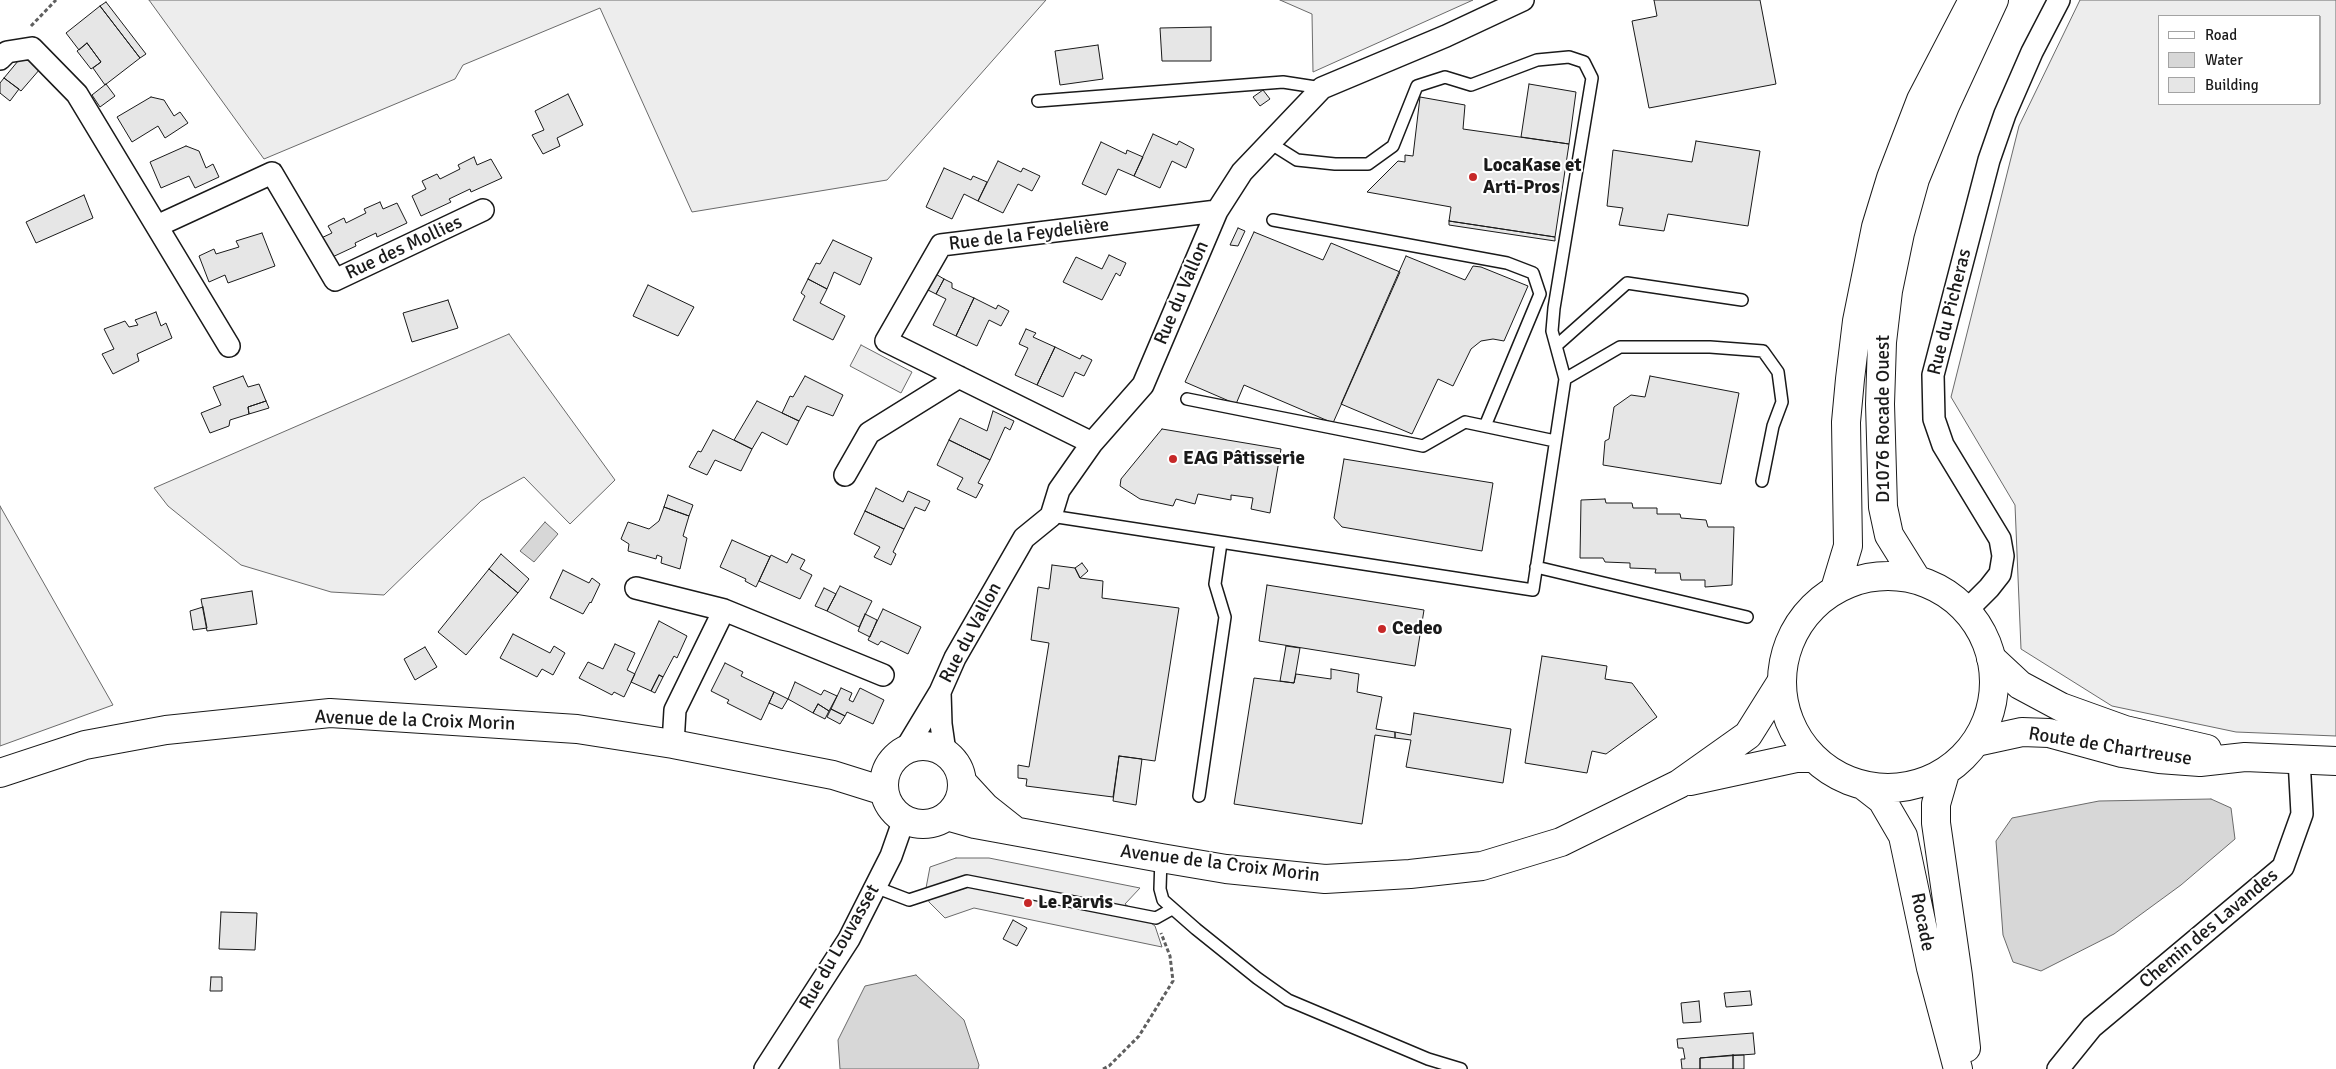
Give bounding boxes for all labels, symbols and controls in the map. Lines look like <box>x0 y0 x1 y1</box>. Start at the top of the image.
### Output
legend <box>2158 15 2321 105</box>
text: Road <box>2205 26 2237 44</box>
text: Water <box>2205 51 2243 69</box>
text: Building <box>2205 76 2259 94</box>
place label: LocaKase et Arti-Pros <box>1483 155 1582 199</box>
marker: LocaKase et Arti-Pros <box>1467 171 1479 183</box>
street label: Rue des Mollies <box>342 211 466 285</box>
street label: Rue de la Feydelière <box>947 214 1111 256</box>
street label: Rue du Vallon <box>1150 238 1214 348</box>
street label: Rue du Picheras <box>1923 247 1977 377</box>
street label: D1076 Rocade Ouest <box>1873 335 1895 503</box>
place label: EAG Pâtisserie <box>1183 448 1305 470</box>
marker: EAG Pâtisserie <box>1167 453 1179 465</box>
street label: Rue du Vallon <box>935 579 1007 687</box>
place label: Cedeo <box>1392 618 1442 640</box>
marker: Cedeo <box>1376 623 1388 635</box>
street label: Avenue de la Croix Morin <box>314 706 516 736</box>
street label: Route de Chartreuse <box>2027 723 2193 771</box>
street label: Avenue de la Croix Morin <box>1119 840 1321 888</box>
street label: Chemin des Lavandes <box>2135 864 2283 994</box>
street label: Rue du Louvasset <box>795 881 885 1013</box>
street label: Rocade <box>1905 891 1939 953</box>
place label: Le Parvis <box>1038 892 1113 914</box>
marker: Le Parvis <box>1022 897 1034 909</box>

